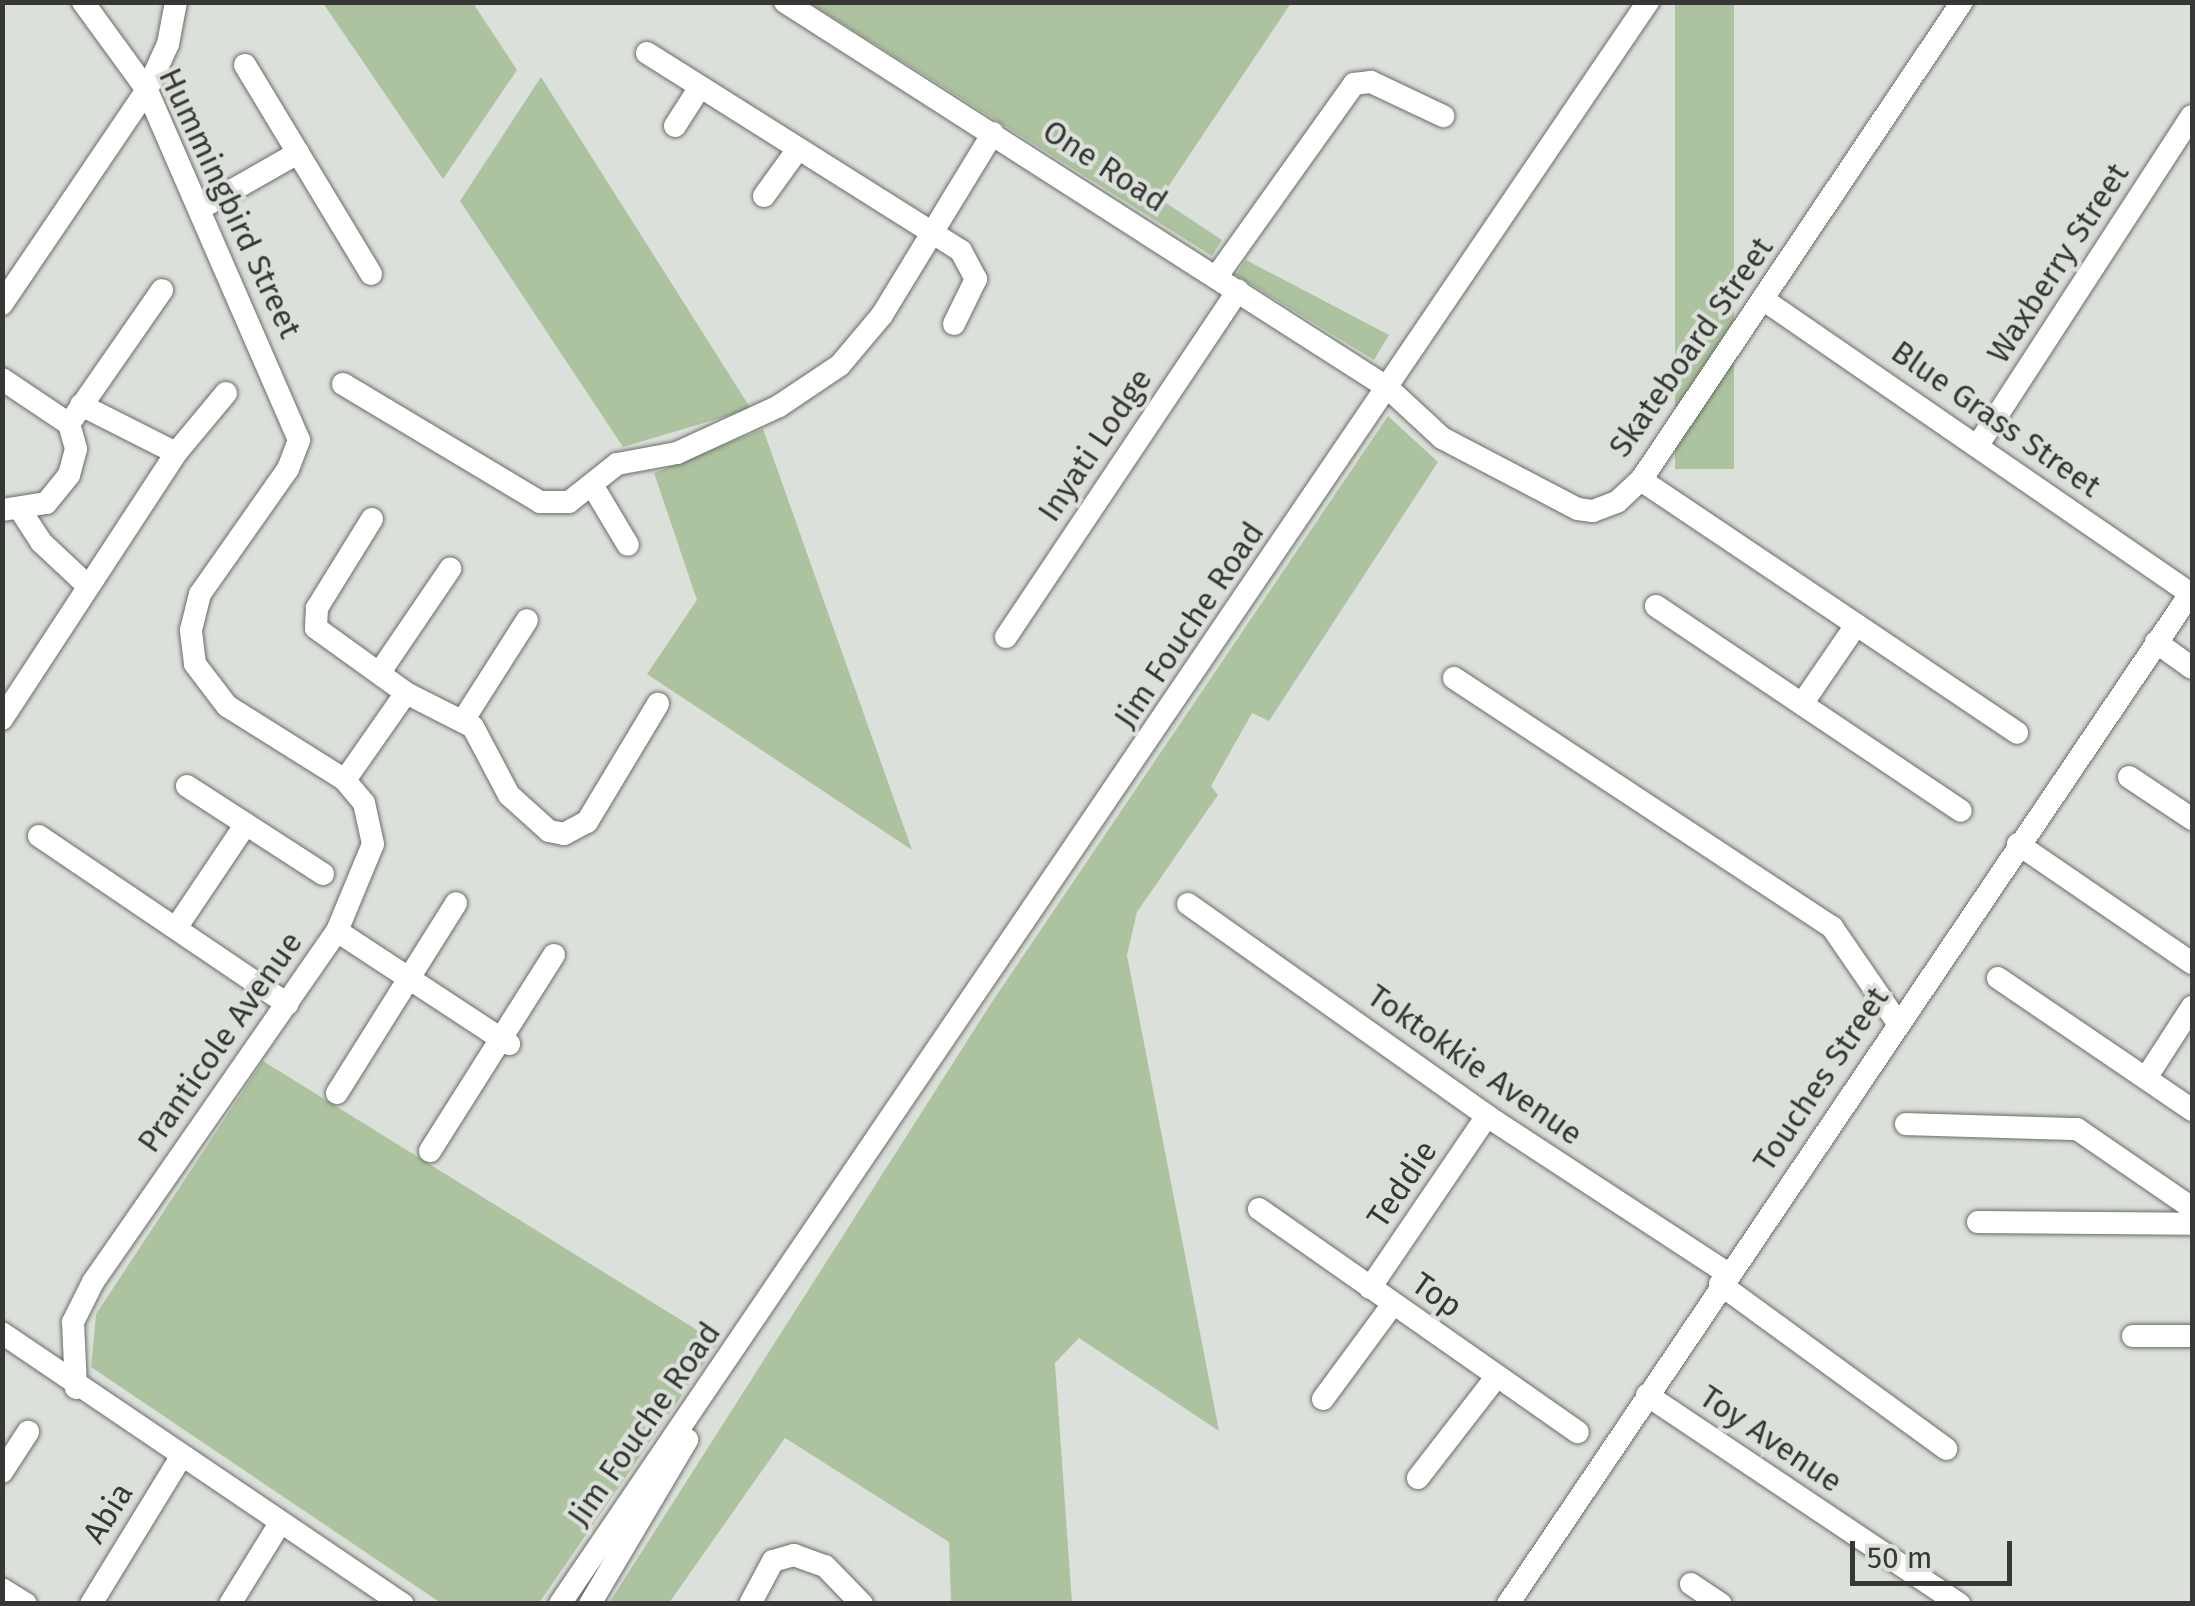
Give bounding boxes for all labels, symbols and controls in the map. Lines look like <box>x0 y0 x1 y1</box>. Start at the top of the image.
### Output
street label: Hummingbird Street <box>151 62 309 344</box>
street label: One Road <box>1036 112 1174 220</box>
street label: Waxberry Street <box>1979 156 2137 370</box>
street label: Skateboard Street <box>1601 230 1781 464</box>
street label: Blue Grass Street <box>1884 333 2108 505</box>
street label: Inyati Lodge <box>1030 361 1160 529</box>
street label: Jim Fouche Road <box>1106 515 1272 735</box>
street label: Pranticole Avenue <box>130 924 310 1160</box>
street label: Toktokkie Avenue <box>1360 977 1590 1153</box>
street label: Touches Street <box>1745 980 1897 1178</box>
street label: Teddie <box>1359 1133 1445 1235</box>
street label: Top <box>1404 1264 1470 1326</box>
street label: Jim Fouche Road <box>559 1315 729 1533</box>
street label: Toy Avenue <box>1692 1377 1850 1501</box>
street label: Abia <box>75 1476 141 1550</box>
scale bar <box>1855 1521 2018 1583</box>
text: 50 m <box>1867 1540 1932 1576</box>

